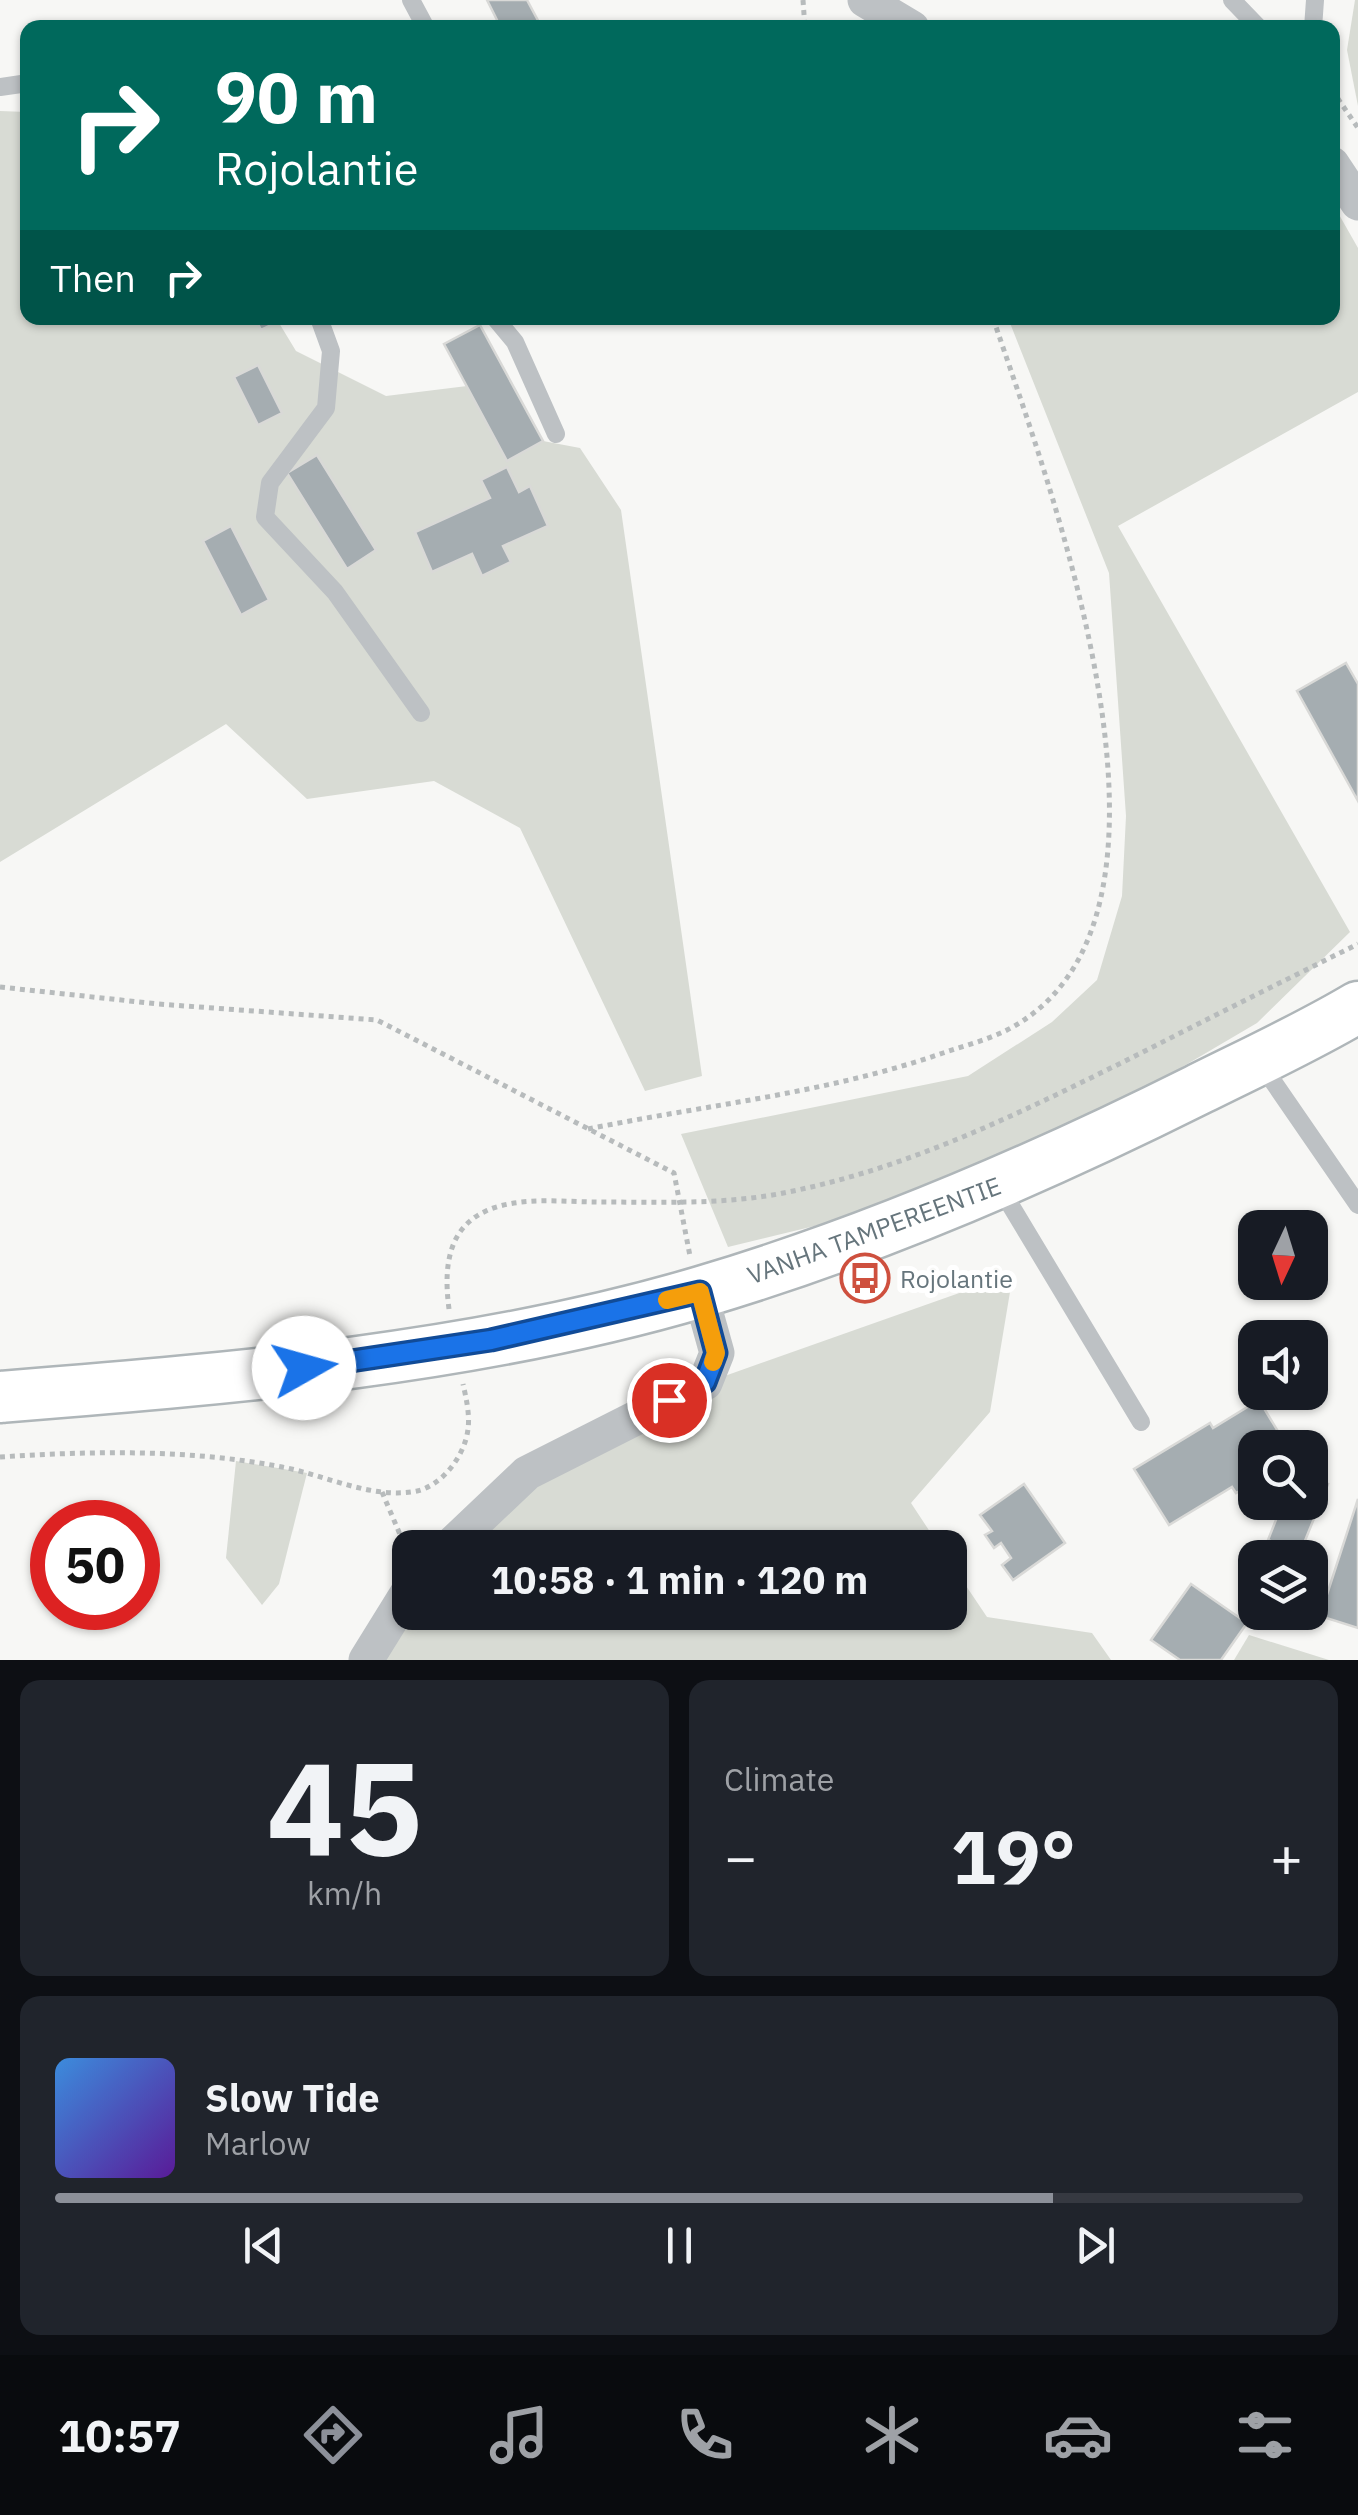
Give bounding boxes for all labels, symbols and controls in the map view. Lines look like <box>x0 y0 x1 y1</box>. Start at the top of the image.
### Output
text: 90 m <box>215 51 378 142</box>
icon: right <box>50 60 180 190</box>
text: Rojolantie <box>215 139 418 197</box>
icon: right <box>156 250 211 305</box>
text: Then <box>50 253 136 302</box>
street label: VANHA TAMPEREENTIE <box>743 1169 1005 1291</box>
north arrow <box>1238 1210 1328 1300</box>
map controls <box>1238 1210 1328 1630</box>
bus stop icon: Rojolantie <box>839 1252 891 1304</box>
place label: Rojolantie <box>900 1262 1013 1295</box>
position arrow <box>252 1316 356 1420</box>
button: sound <box>1238 1320 1328 1410</box>
pin <box>627 1358 712 1443</box>
icon: arrive <box>642 1373 697 1428</box>
button: search <box>1238 1430 1328 1520</box>
speed limit sign: 50 <box>30 1500 160 1630</box>
button: layers <box>1238 1540 1328 1630</box>
text: 10:58 · 1 min · 120 m <box>491 1555 868 1604</box>
text: 45 <box>266 1722 423 1891</box>
text: Climate <box>724 1758 834 1800</box>
text: 19° <box>951 1807 1076 1905</box>
text: − <box>724 1821 757 1892</box>
text: + <box>1270 1821 1303 1892</box>
text: km/h <box>307 1872 382 1914</box>
text: Slow Tide <box>205 2073 380 2122</box>
text: Marlow <box>205 2122 311 2164</box>
icon: previous <box>236 2218 291 2273</box>
icon: pause <box>652 2218 707 2273</box>
icon: next <box>1068 2218 1123 2273</box>
icon: directions <box>298 2400 368 2470</box>
icon: music <box>484 2400 554 2470</box>
icon: phone <box>670 2400 740 2470</box>
icon: climate <box>857 2400 927 2470</box>
icon: car <box>1043 2400 1113 2470</box>
icon: filters <box>1230 2400 1300 2470</box>
text: 10:57 <box>58 2406 181 2464</box>

